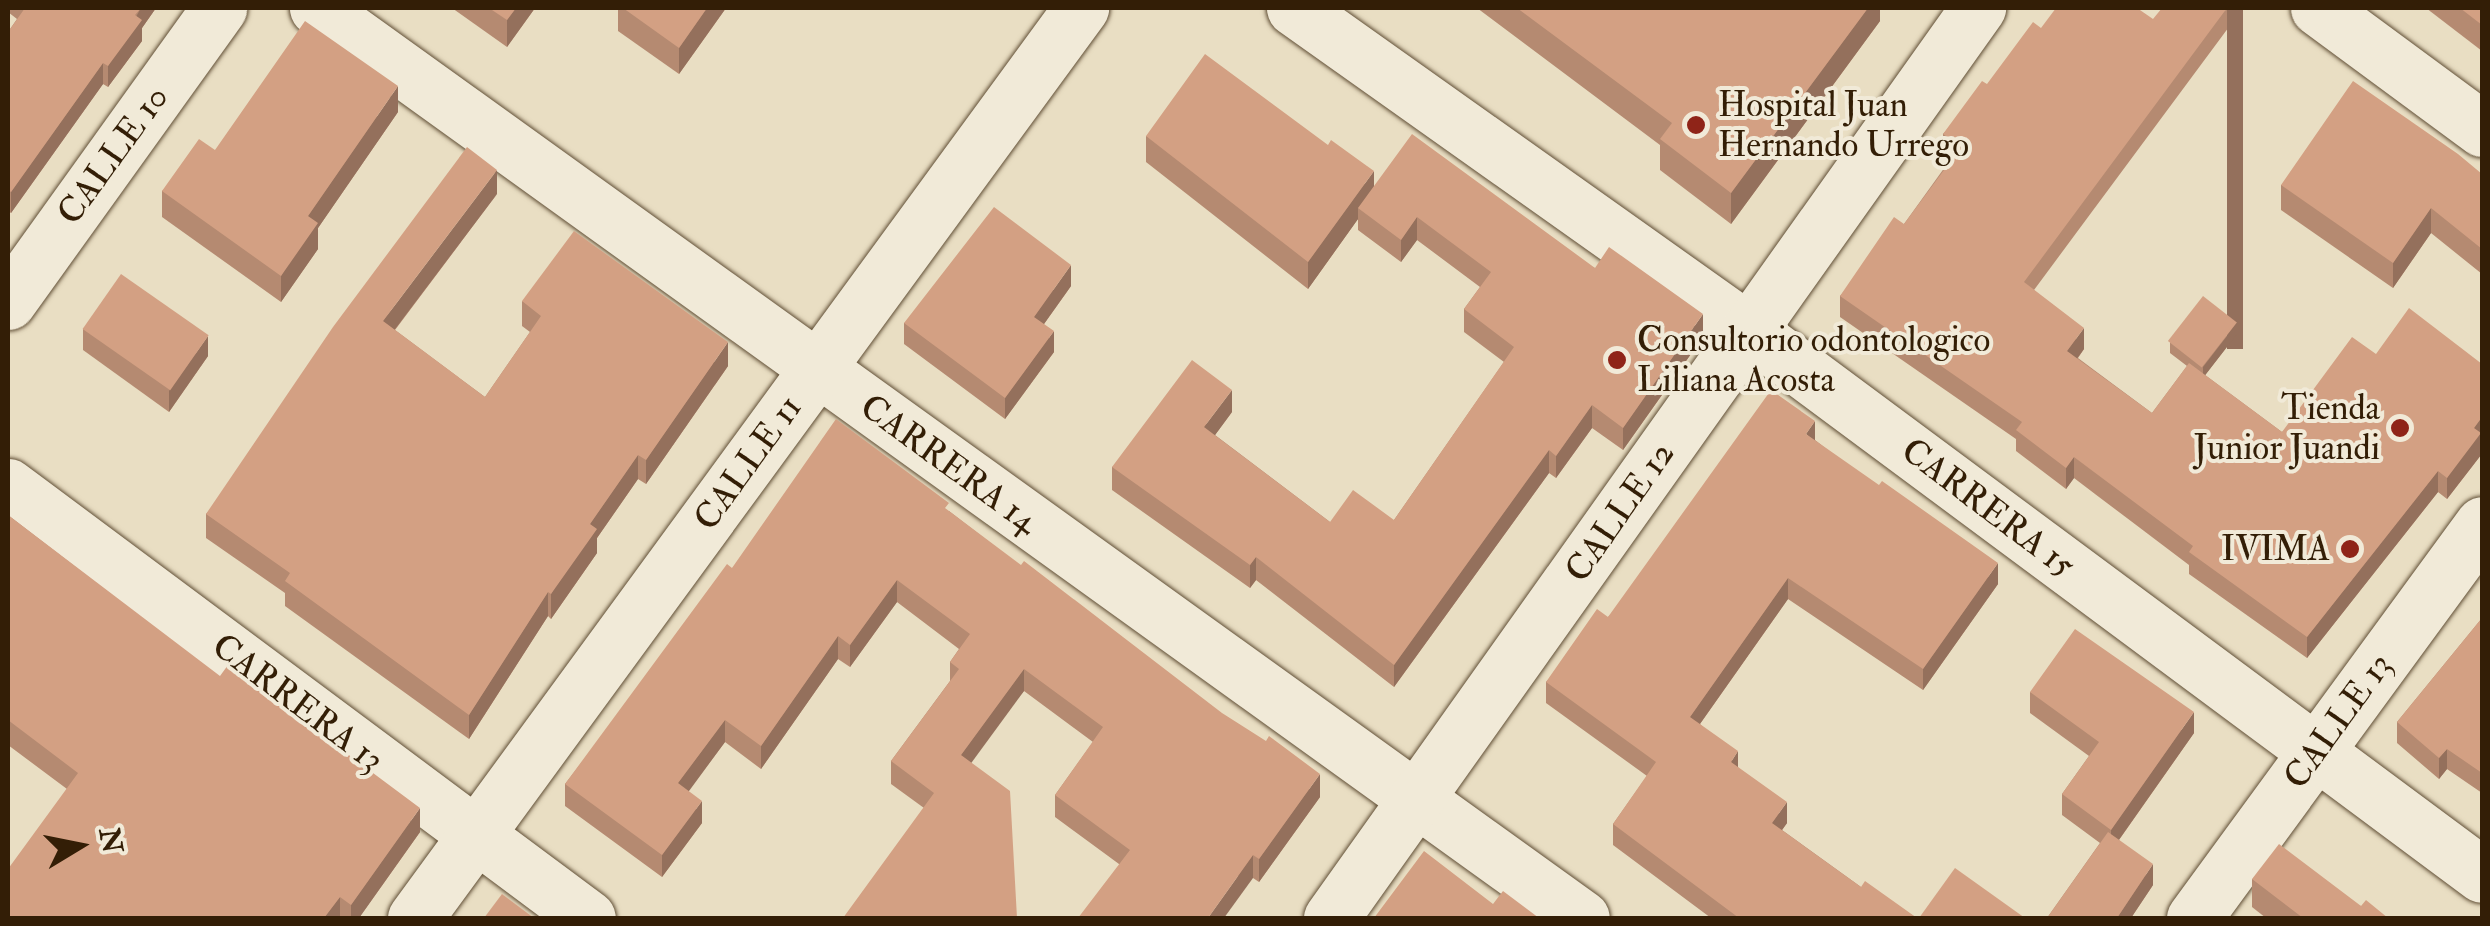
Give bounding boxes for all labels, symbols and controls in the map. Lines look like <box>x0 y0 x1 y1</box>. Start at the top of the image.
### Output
street label: CALLE 10 <box>49 77 177 233</box>
place label: Hospital Juan Hernando Urrego <box>1718 84 1969 166</box>
marker: Hospital Juan Hernando Urrego <box>1683 112 1709 138</box>
place label: Consultorio odontologico Liliana Acosta <box>1637 319 1990 401</box>
marker: Consultorio odontologico Liliana Acosta <box>1606 349 1628 371</box>
street label: CARRERA 14 <box>852 386 1046 542</box>
street label: CALLE 11 <box>685 387 811 539</box>
place label: Tienda Junior Juandi <box>2194 387 2380 469</box>
marker: Tienda Junior Juandi <box>2389 417 2411 439</box>
street label: CARRERA 15 <box>1893 429 2083 587</box>
street label: CALLE 12 <box>1557 434 1683 590</box>
place label: IVIMA <box>2221 528 2330 570</box>
marker: IVIMA <box>2339 538 2361 560</box>
street label: CARRERA 13 <box>204 625 392 781</box>
street label: CALLE 13 <box>2275 645 2401 797</box>
north arrow <box>30 796 130 896</box>
text: N <box>91 825 129 856</box>

